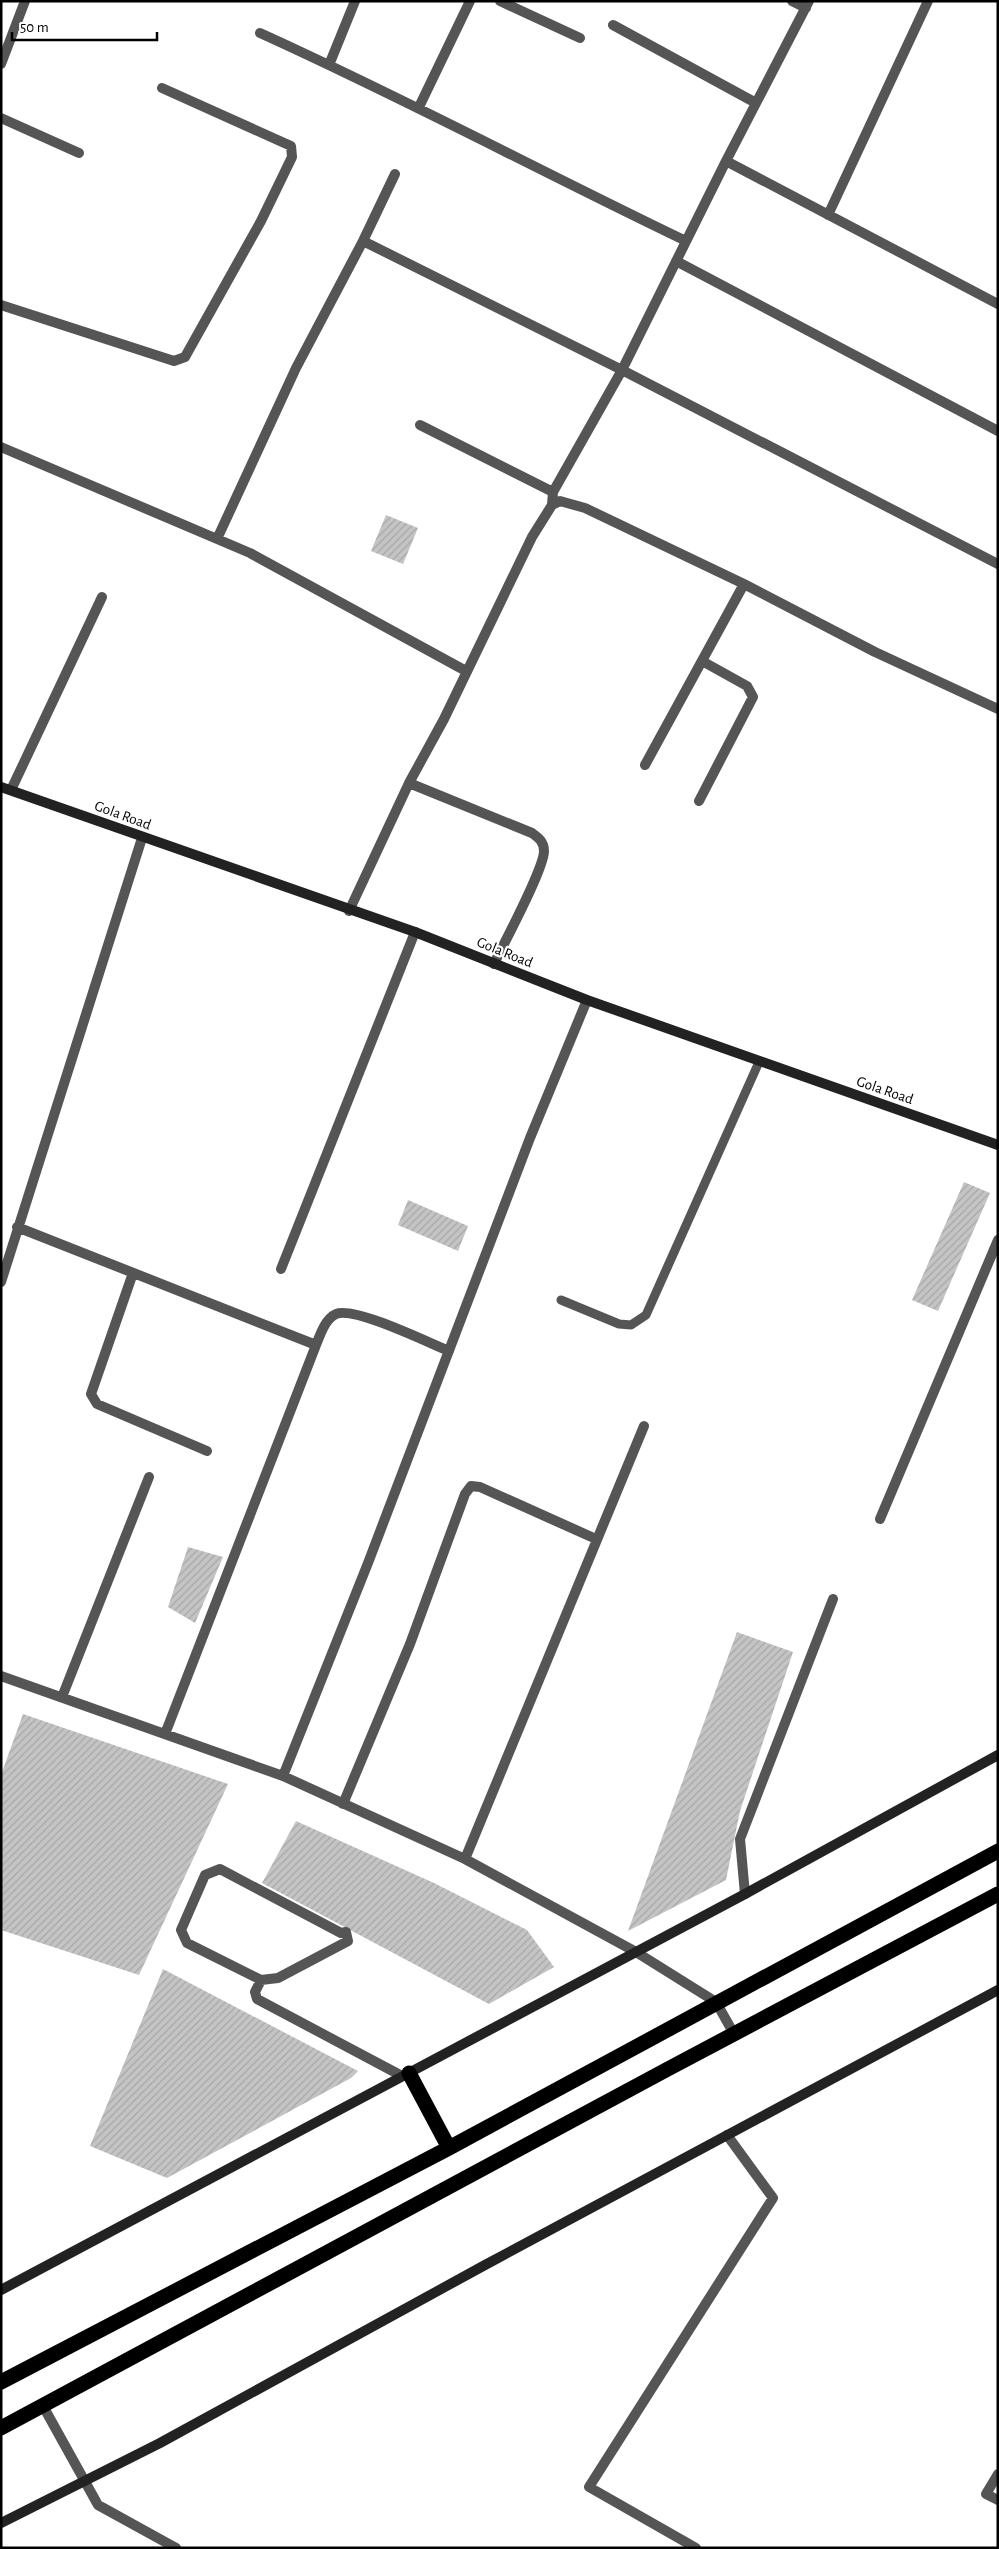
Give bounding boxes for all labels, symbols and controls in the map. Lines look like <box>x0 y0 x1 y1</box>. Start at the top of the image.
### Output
scale bar <box>12 10 158 42</box>
text: 50 m <box>20 20 49 35</box>
street label: Gola Road <box>93 798 153 833</box>
street label: Gola Road <box>475 934 535 971</box>
street label: Gola Road <box>854 1074 915 1107</box>

